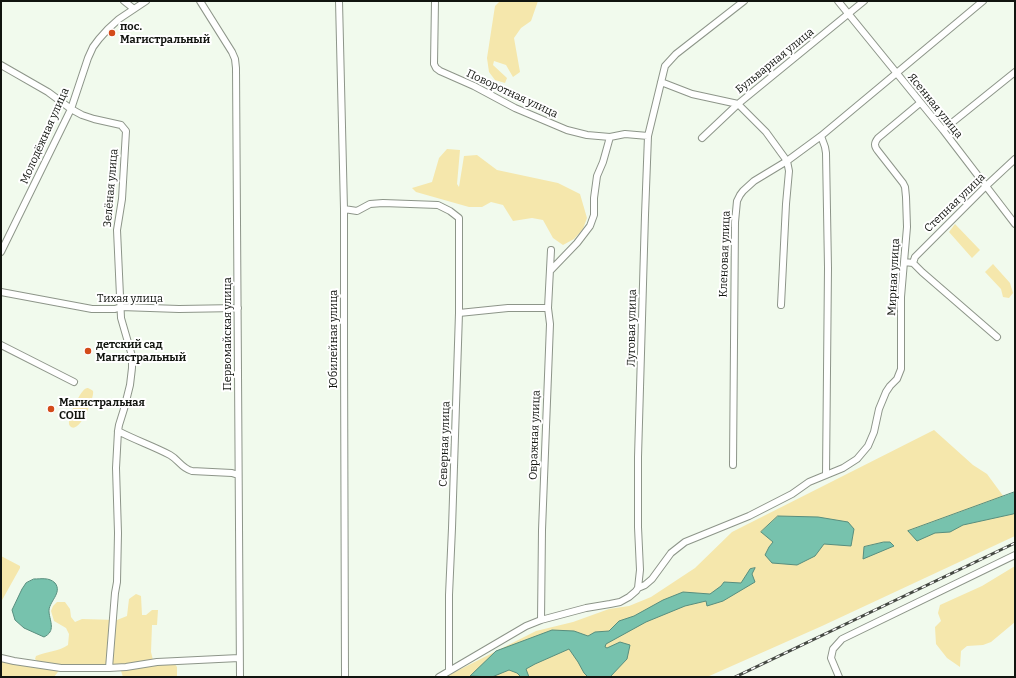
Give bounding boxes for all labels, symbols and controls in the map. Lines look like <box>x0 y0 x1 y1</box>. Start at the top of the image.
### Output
place label: пос. Магистральный <box>120 20 210 46</box>
street label: Бульварная улица <box>733 25 817 97</box>
marker: пос. Магистральный <box>107 28 117 38</box>
street label: Поворотная улица <box>464 67 560 121</box>
street label: Ясенная улица <box>905 71 965 141</box>
street label: Молодёжная улица <box>18 86 72 186</box>
street label: Зелёная улица <box>101 148 121 228</box>
street label: Степная улица <box>922 171 988 235</box>
street label: Кленовая улица <box>717 210 733 298</box>
street label: Мирная улица <box>885 238 903 316</box>
street label: Первомайская улица <box>221 277 235 391</box>
street label: Луговая улица <box>625 289 639 367</box>
street label: Юбилейная улица <box>327 290 341 388</box>
street label: Тихая улица <box>97 292 163 306</box>
place label: детский сад Магистральный <box>96 338 186 364</box>
marker: детский сад Магистральный <box>83 346 93 356</box>
street label: Овражная улица <box>527 390 543 480</box>
place label: Магистральная СОШ <box>59 396 145 422</box>
street label: Северная улица <box>437 401 453 487</box>
marker: Магистральная СОШ <box>46 404 56 414</box>

